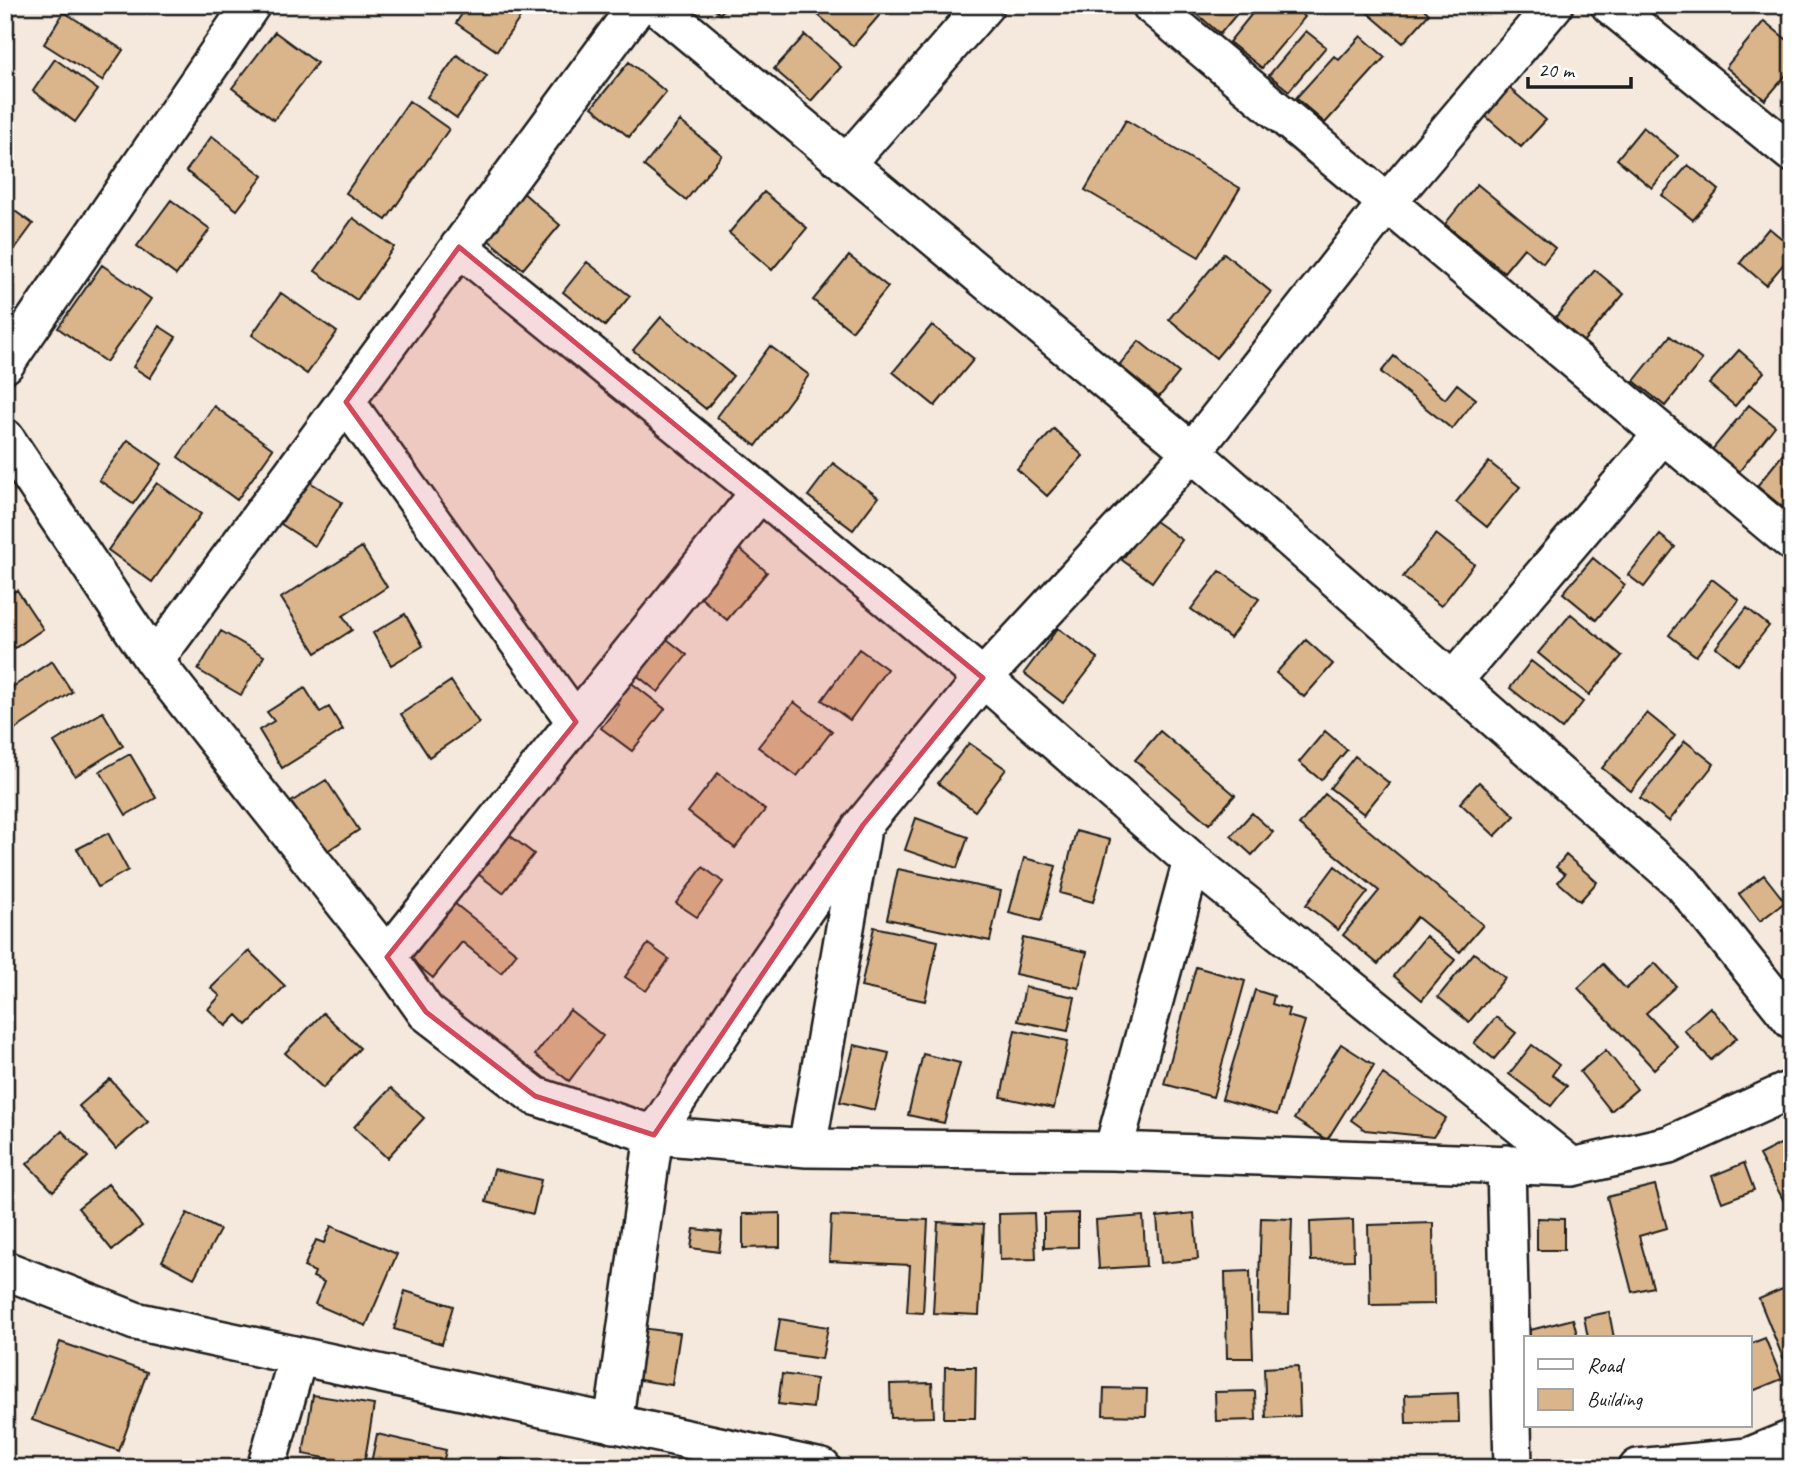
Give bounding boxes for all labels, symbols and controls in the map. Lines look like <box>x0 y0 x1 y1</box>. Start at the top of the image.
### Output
scale bar <box>1528 46 1631 90</box>
text: 20 m <box>1538 57 1576 83</box>
legend <box>1524 1336 1752 1428</box>
text: Road <box>1587 1352 1626 1378</box>
text: Building <box>1587 1386 1644 1412</box>

